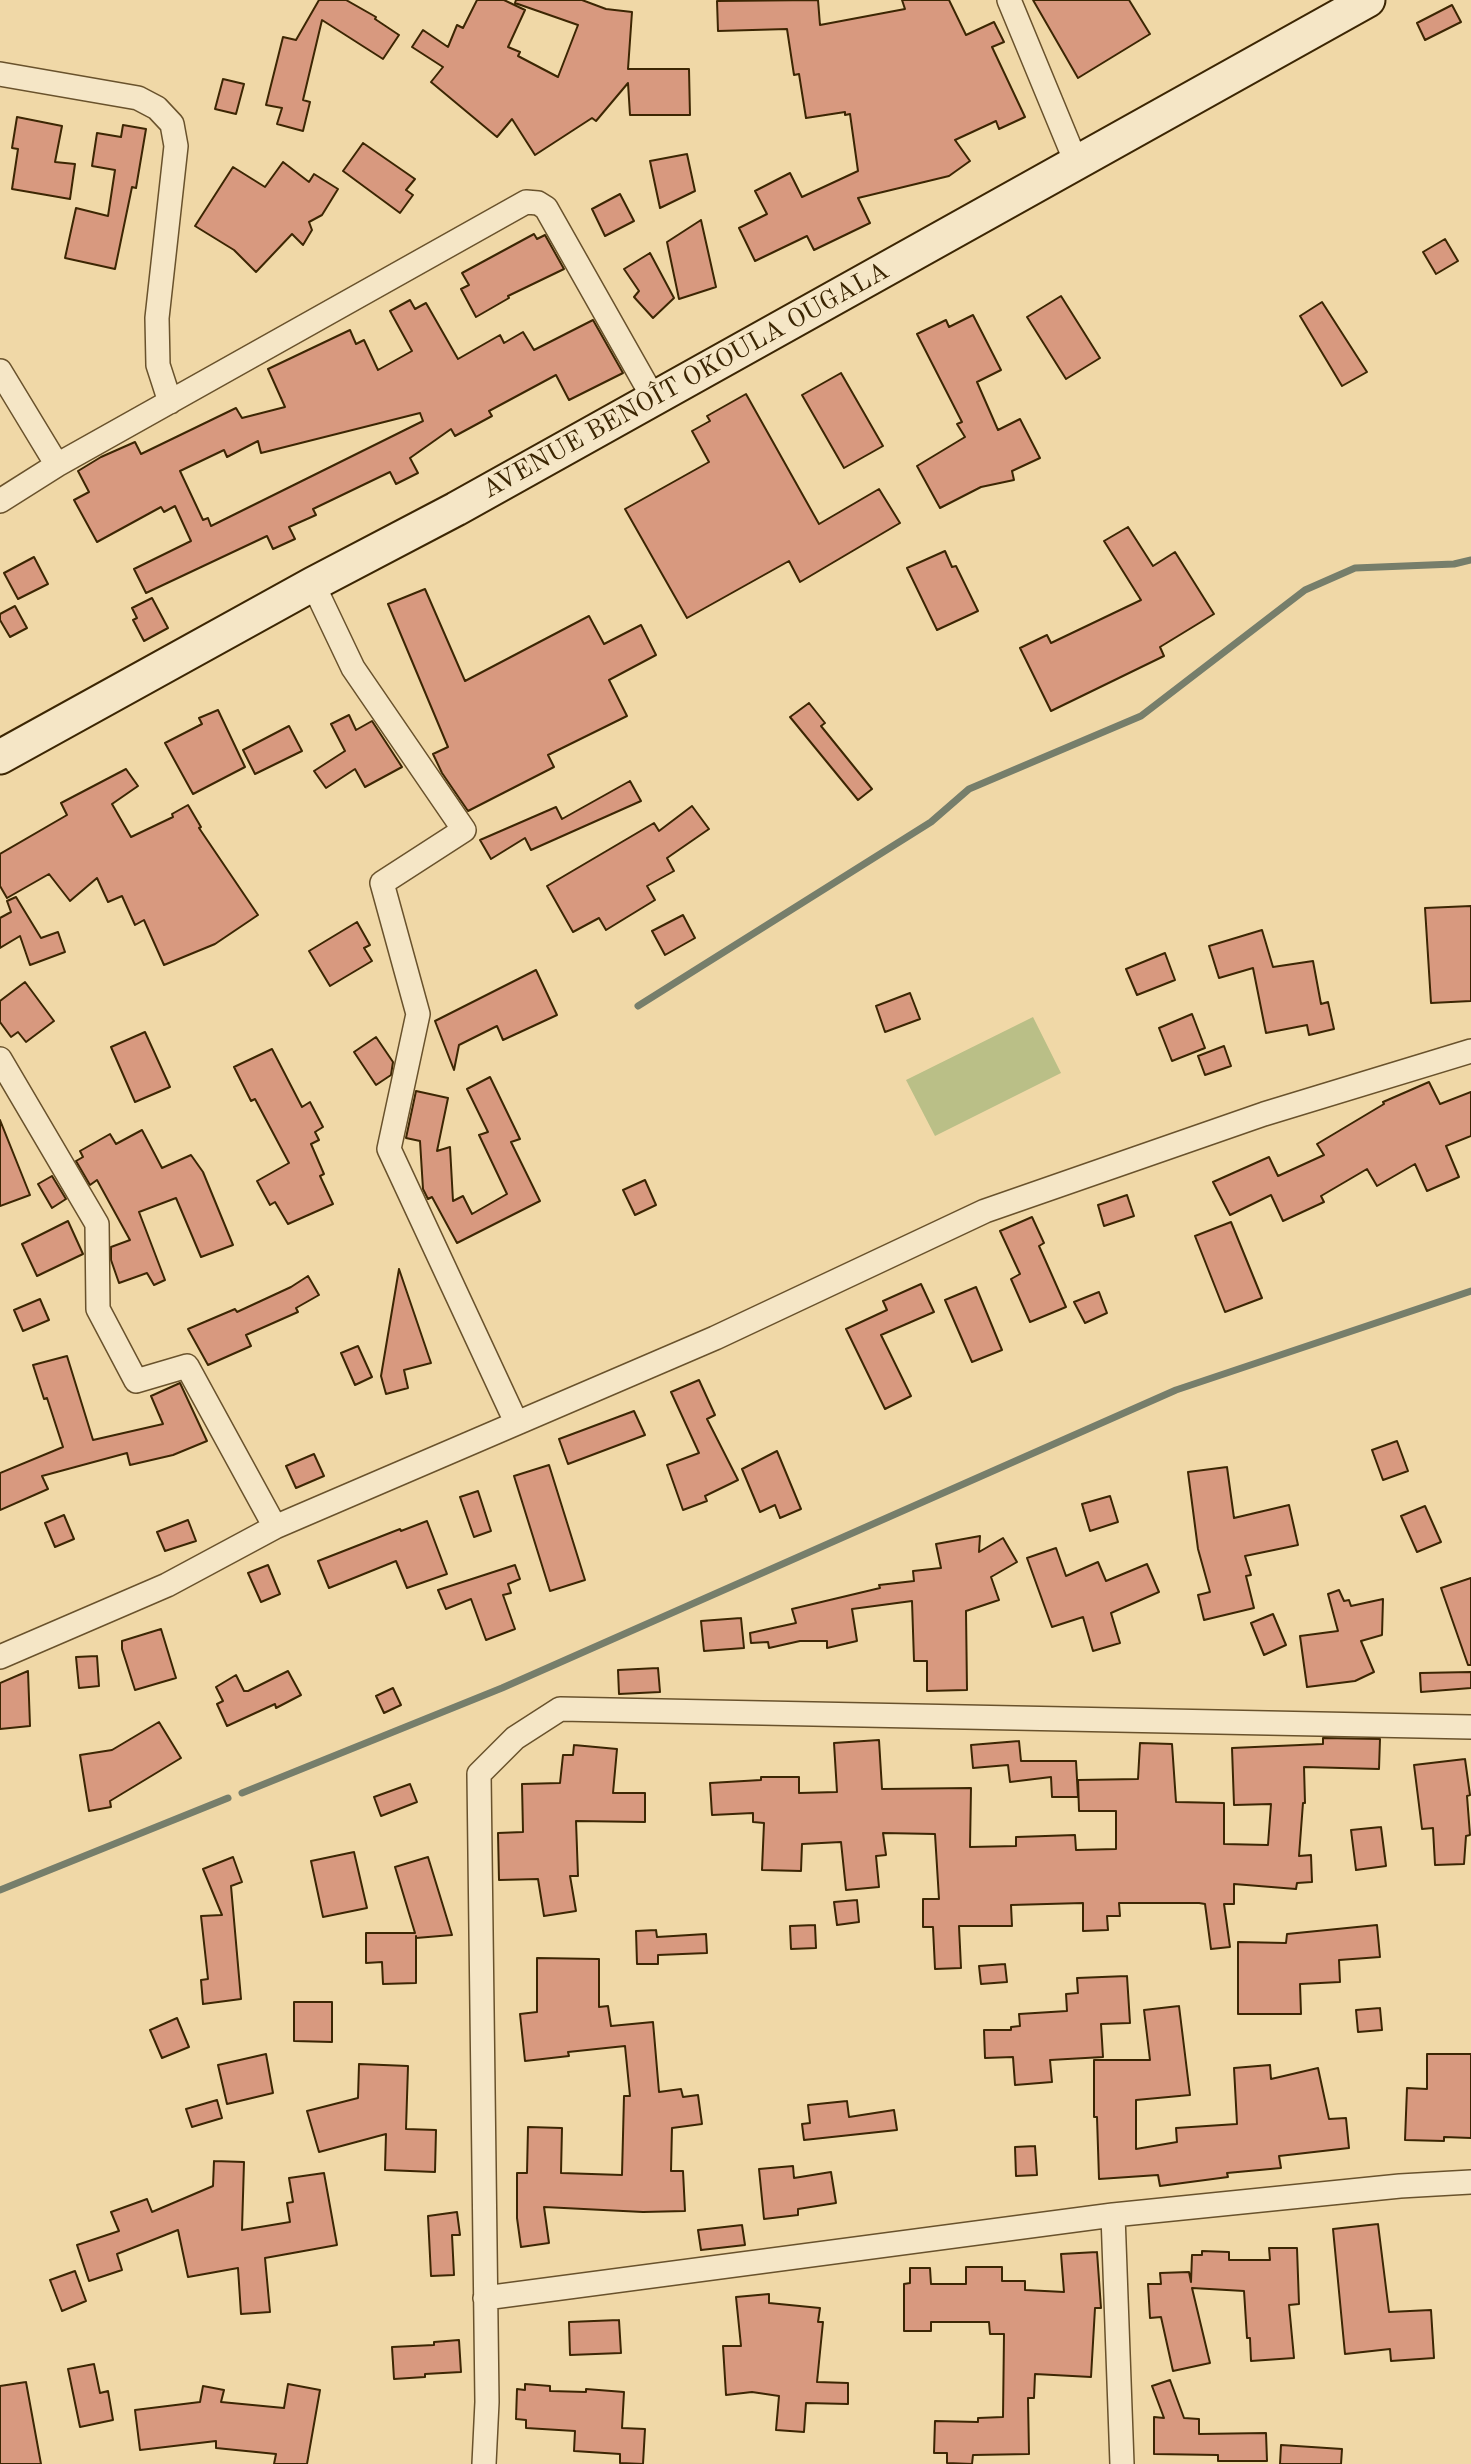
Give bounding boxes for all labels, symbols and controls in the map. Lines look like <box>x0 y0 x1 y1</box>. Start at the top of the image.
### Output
street label: AVENUE BENOÎT OKOULA OUGALA <box>477 256 895 506</box>

